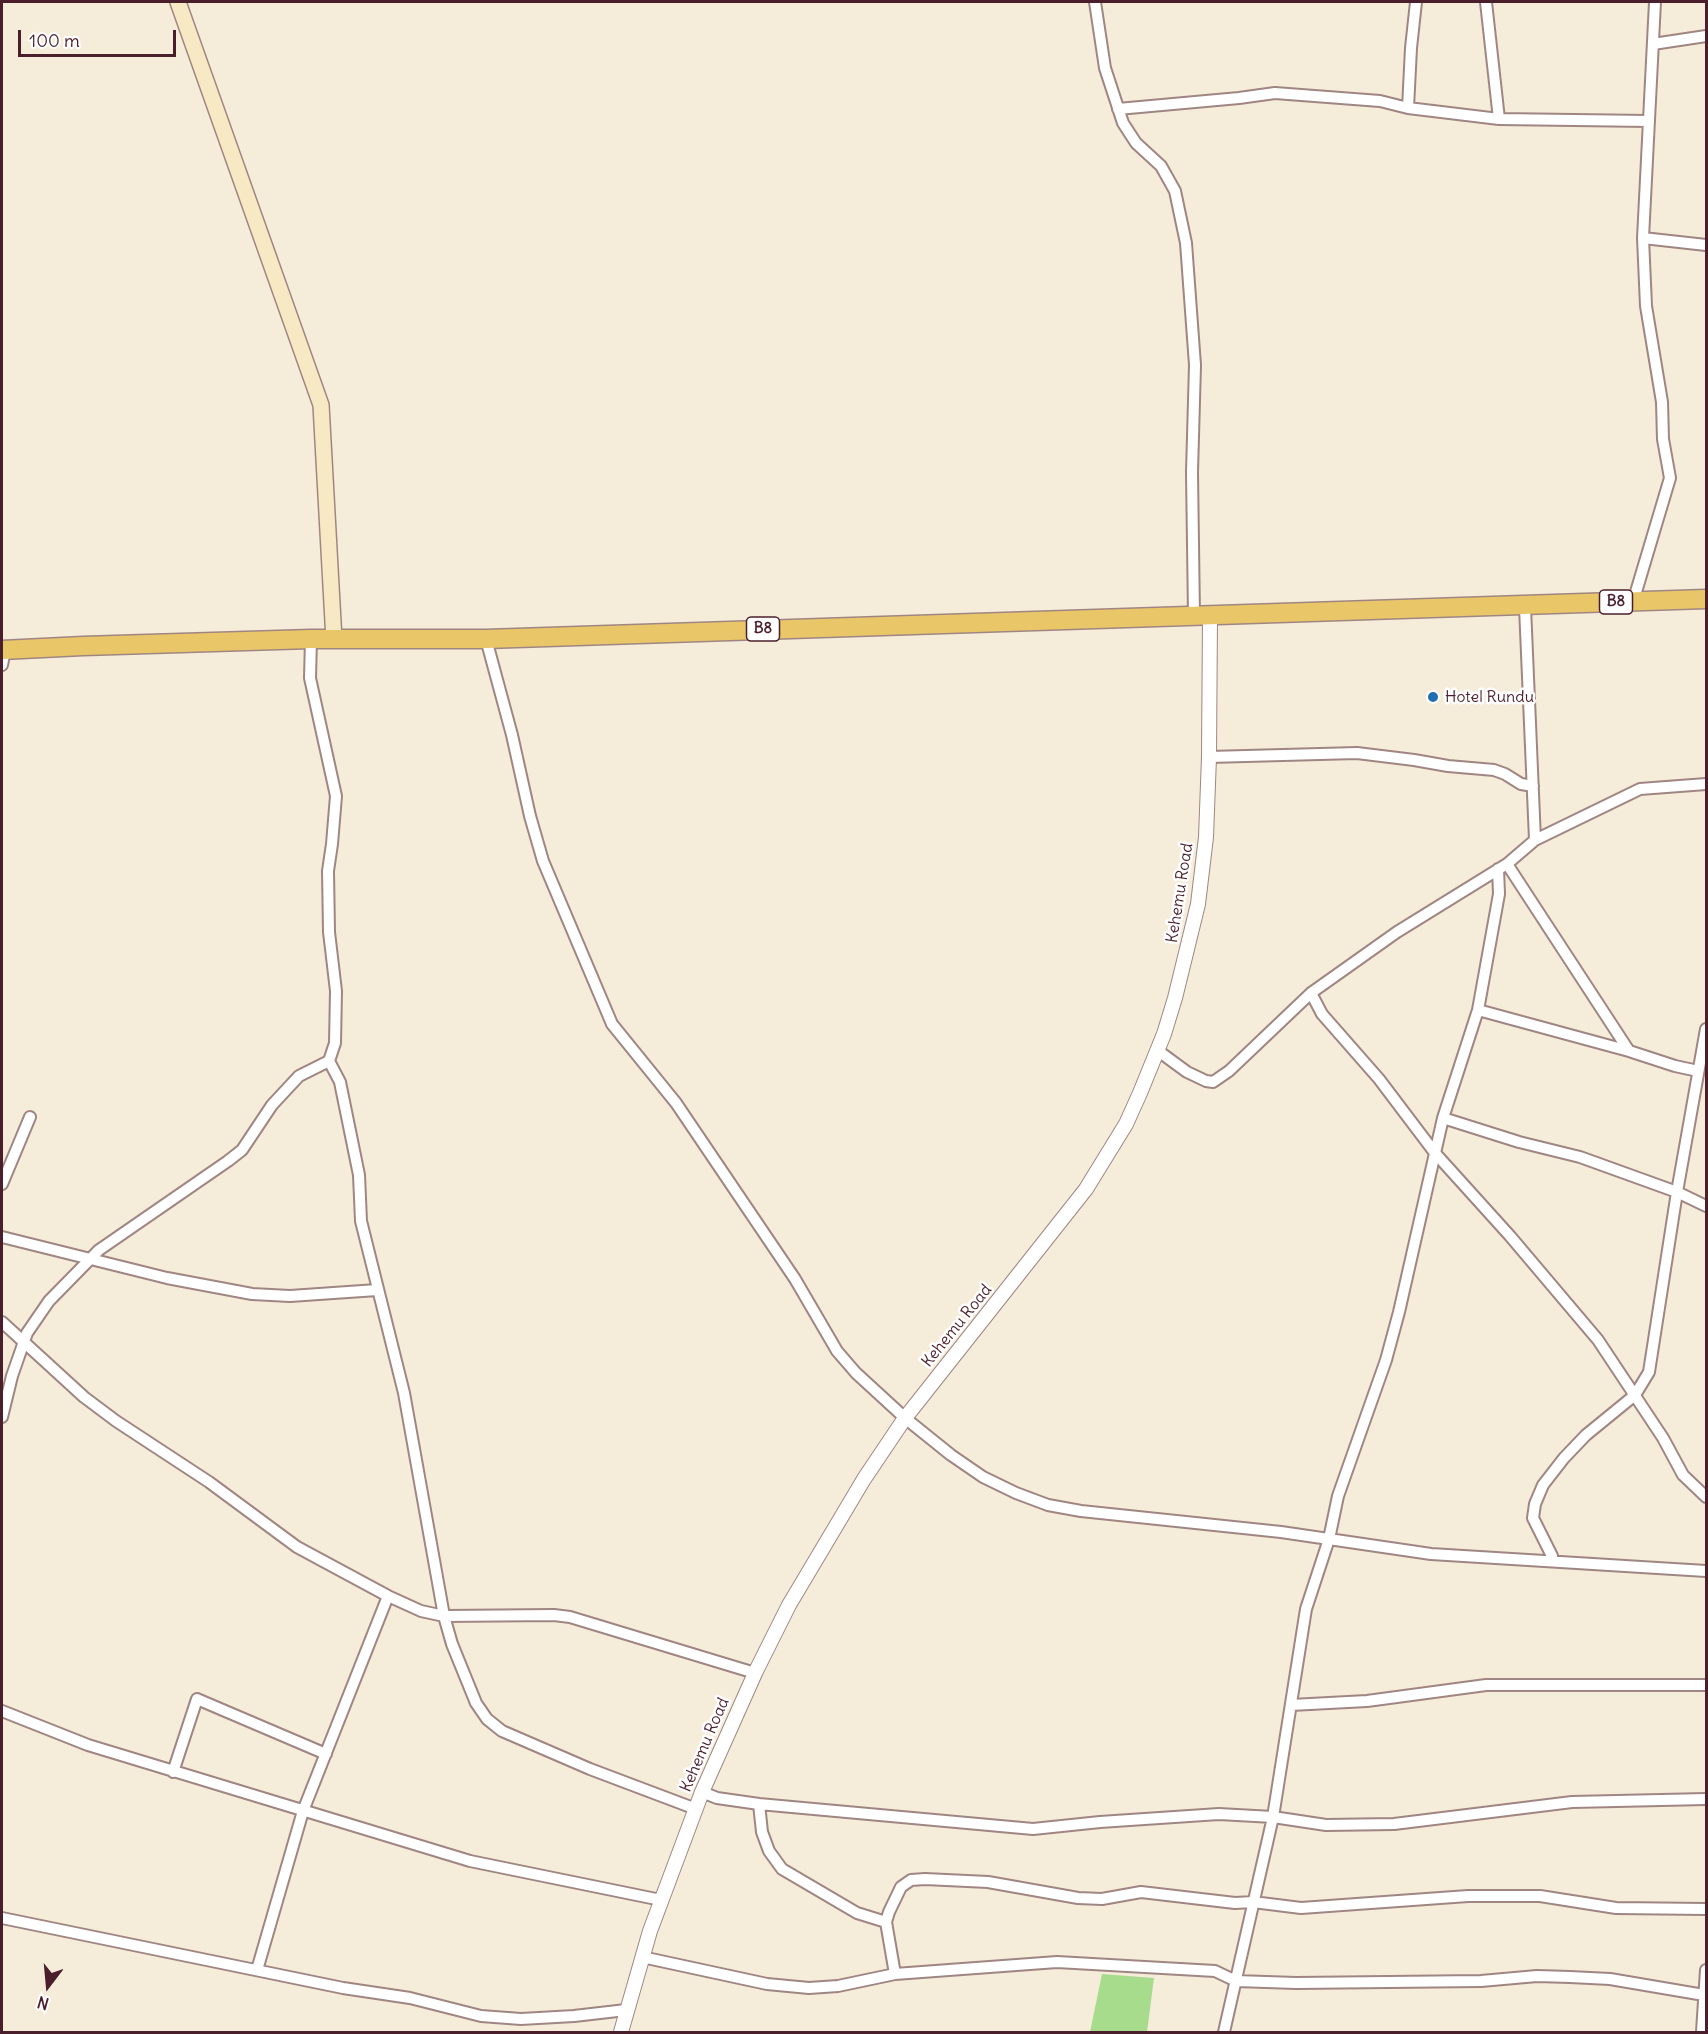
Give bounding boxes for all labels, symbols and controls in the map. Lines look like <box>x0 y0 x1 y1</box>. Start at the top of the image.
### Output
scale bar <box>21 18 178 56</box>
text: 100 m <box>29 29 80 52</box>
road number: B8 <box>1600 590 1632 614</box>
road number: B8 <box>746 617 780 641</box>
place label: Hotel Rundu <box>1445 687 1534 707</box>
marker: Hotel Rundu <box>1426 690 1440 704</box>
street label: Kehemu Road <box>1163 842 1197 944</box>
street label: Kehemu Road <box>918 1281 996 1371</box>
street label: Kehemu Road <box>677 1695 733 1795</box>
north arrow <box>18 1956 78 2016</box>
text: N <box>35 1992 51 2014</box>

